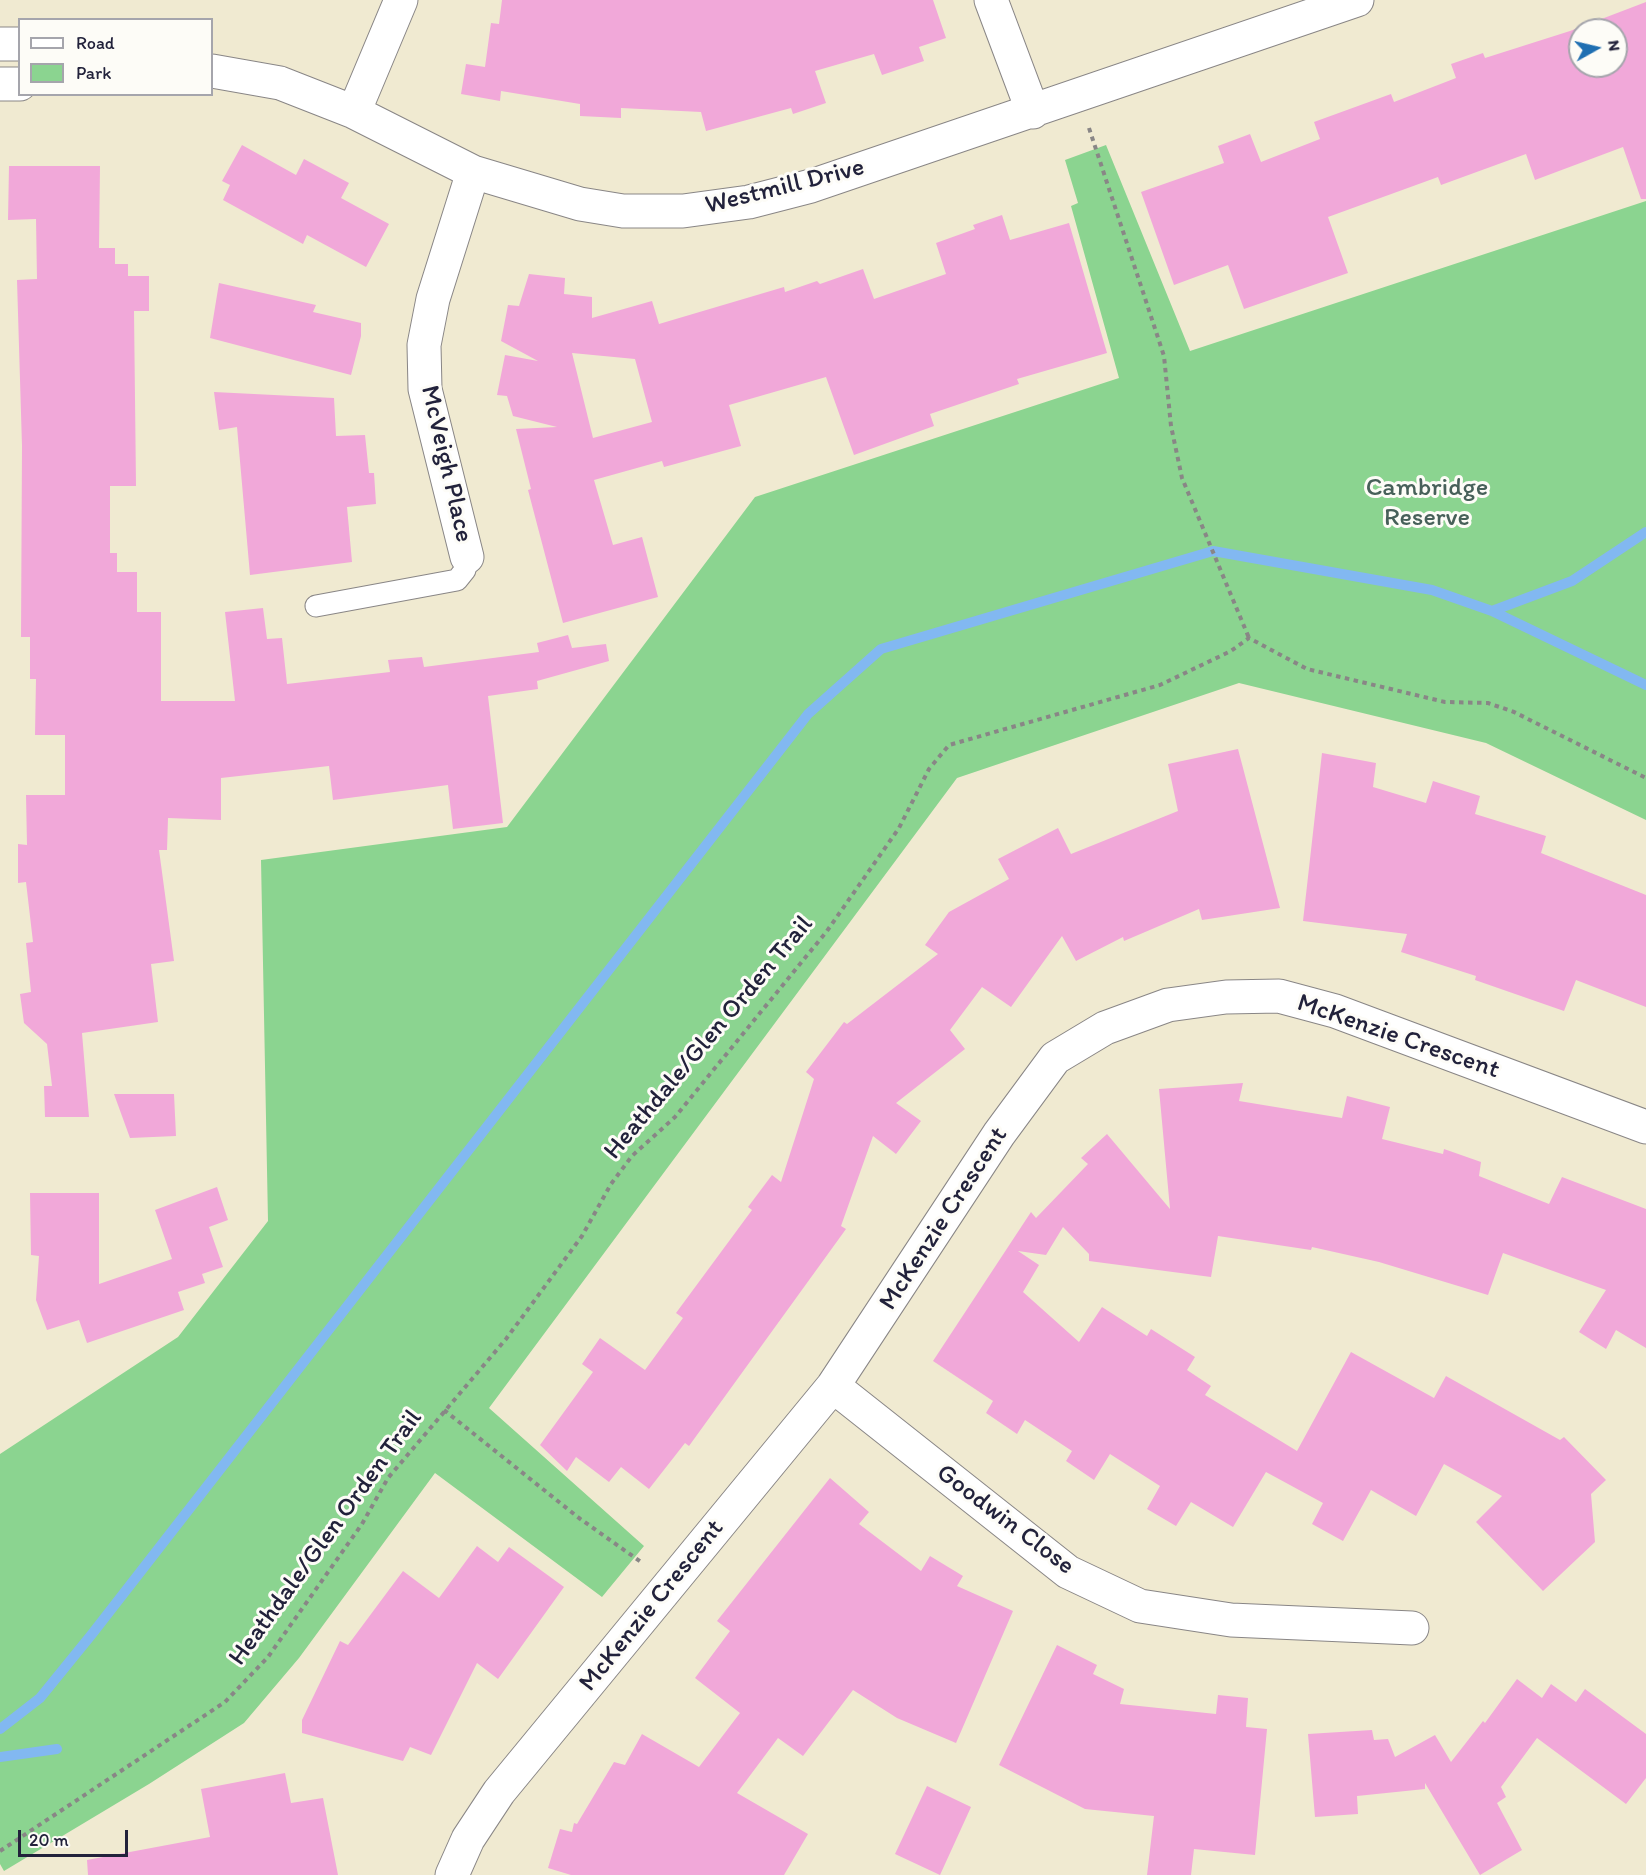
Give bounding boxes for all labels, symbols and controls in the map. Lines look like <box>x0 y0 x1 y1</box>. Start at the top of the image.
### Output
legend <box>18 18 213 96</box>
north arrow <box>1568 18 1628 78</box>
text: Road <box>76 32 115 54</box>
text: N <box>1604 39 1624 52</box>
text: Park <box>76 62 111 84</box>
street label: Westmill Drive <box>702 152 868 222</box>
street label: McVeigh Place <box>413 383 479 545</box>
park label: Cambridge Reserve <box>1366 472 1488 534</box>
street label: Heathdale/Glen Orden Trail <box>598 910 820 1166</box>
street label: McKenzie Crescent <box>1293 988 1503 1086</box>
street label: McKenzie Crescent <box>873 1122 1015 1316</box>
street label: Heathdale/Glen Orden Trail <box>223 1404 429 1672</box>
street label: Goodwin Close <box>930 1458 1080 1582</box>
street label: McKenzie Crescent <box>573 1514 731 1698</box>
scale bar <box>21 1818 130 1856</box>
text: 20 m <box>29 1829 69 1851</box>

